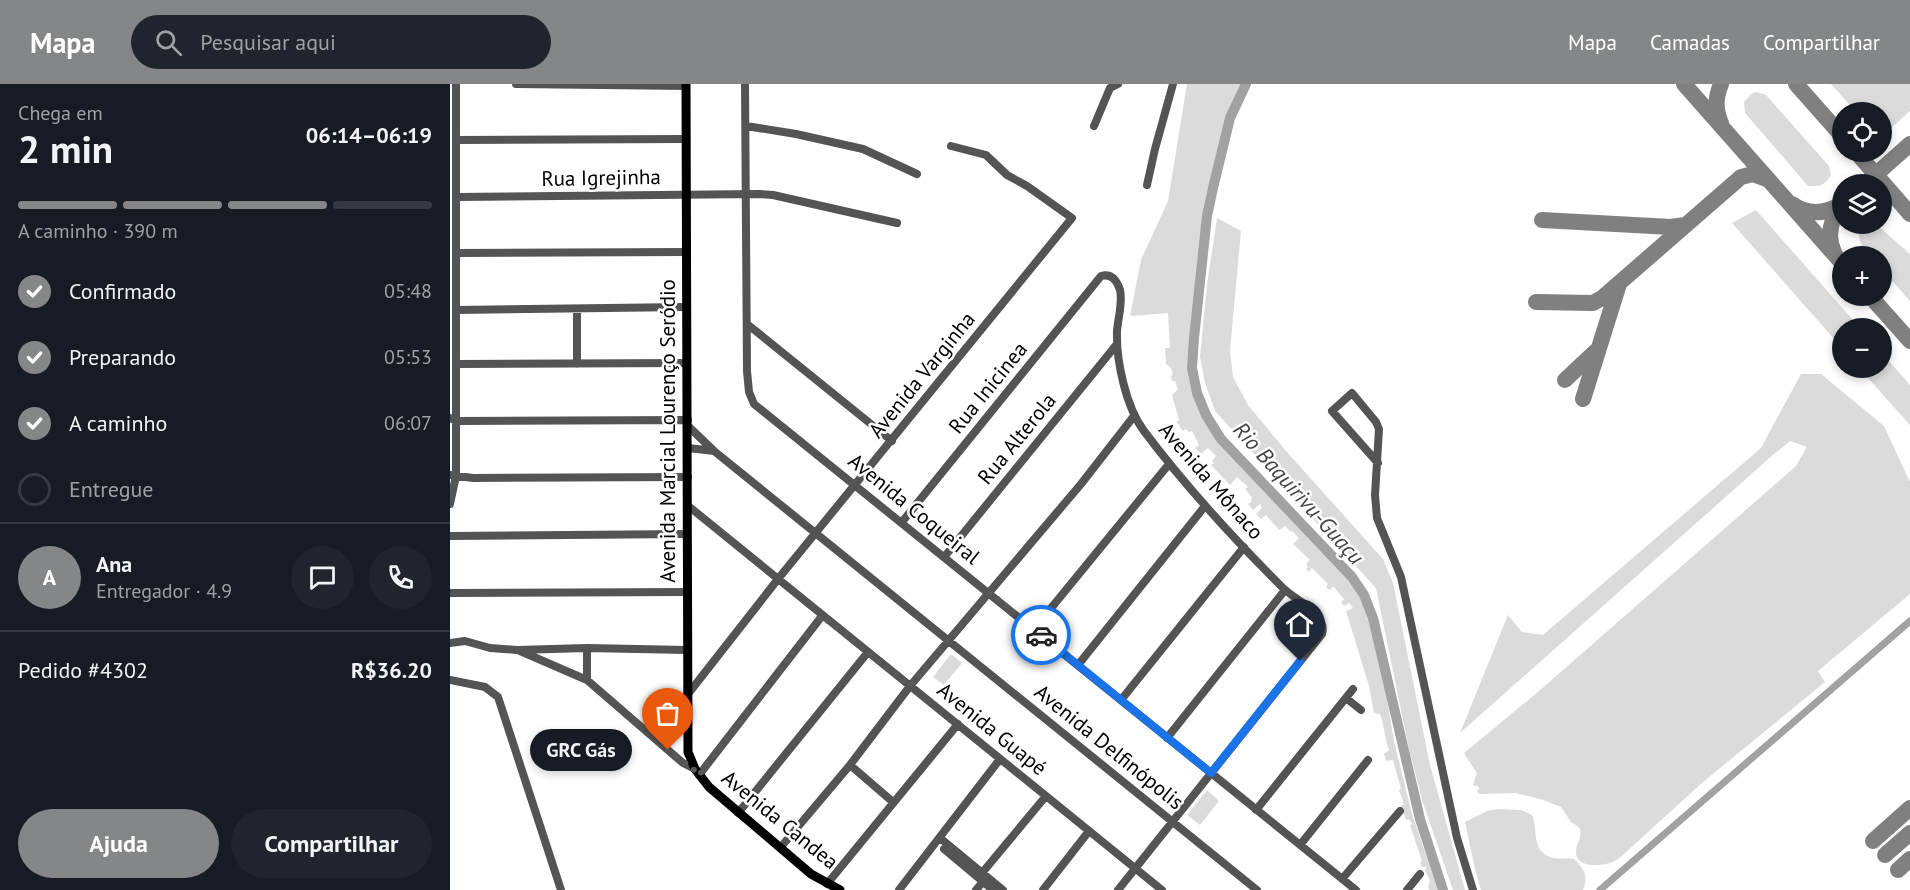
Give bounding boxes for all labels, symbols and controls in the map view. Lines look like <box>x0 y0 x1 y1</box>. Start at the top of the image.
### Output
search box <box>131 15 551 69</box>
text: Mapa <box>30 24 95 61</box>
icon: search <box>152 26 185 59</box>
text: Pesquisar aqui <box>200 28 336 56</box>
text: Mapa <box>1568 29 1617 56</box>
text: Camadas <box>1650 29 1730 56</box>
text: Compartilhar <box>1763 29 1880 56</box>
text: Chega em <box>18 100 103 126</box>
map controls <box>1832 102 1892 378</box>
button: locate <box>1832 102 1892 162</box>
text: 06:14–06:19 <box>306 121 432 149</box>
text: 2 min <box>18 123 113 174</box>
street label: Rua Igrejinha <box>541 163 661 192</box>
button: layers <box>1832 174 1892 234</box>
text: A caminho · 390 m <box>18 218 178 244</box>
button: + <box>1832 246 1892 306</box>
icon: check <box>18 275 51 308</box>
text: Confirmado <box>69 277 176 305</box>
text: 05:48 <box>384 278 432 304</box>
street label: Avenida Marcial Lourenço Seródio <box>654 279 681 583</box>
street label: Avenida Varginha <box>862 306 981 443</box>
button: − <box>1832 318 1892 378</box>
street label: Rua Inicinea <box>942 336 1033 439</box>
icon: check <box>18 341 51 374</box>
text: Preparando <box>69 343 176 371</box>
text: 05:53 <box>384 344 432 370</box>
street label: Rua Alterola <box>972 387 1062 490</box>
icon: check <box>18 407 51 440</box>
text: A caminho <box>69 409 167 437</box>
text: 06:07 <box>384 410 432 436</box>
water label: Rio Baquirivu-Guaçu <box>1228 416 1370 570</box>
street label: Avenida Mônaco <box>1153 417 1270 545</box>
street label: Avenida Coqueiral <box>843 447 986 570</box>
text: Entregue <box>69 475 154 503</box>
button: chat <box>291 546 354 609</box>
button: phone <box>369 546 432 609</box>
text: Ana <box>96 550 132 578</box>
text: A <box>43 563 56 591</box>
text: Entregador · 4.9 <box>96 578 232 604</box>
pin <box>1274 599 1325 661</box>
courier <box>1011 605 1071 665</box>
icon: home <box>1283 608 1316 641</box>
icon: car <box>1025 619 1058 652</box>
text: Pedido #4302 <box>18 656 148 684</box>
text: R$36.20 <box>351 656 432 684</box>
street label: Avenida Guapé <box>932 676 1053 781</box>
street label: Avenida Delfinópolis <box>1029 678 1189 815</box>
pin <box>642 688 693 750</box>
icon: bag <box>651 697 684 730</box>
callout: GRC Gás <box>530 729 632 771</box>
text: GRC Gás <box>546 737 616 763</box>
street label: Avenida Candea <box>716 764 844 875</box>
button: Ajuda <box>18 809 219 878</box>
button: Compartilhar <box>231 809 432 878</box>

